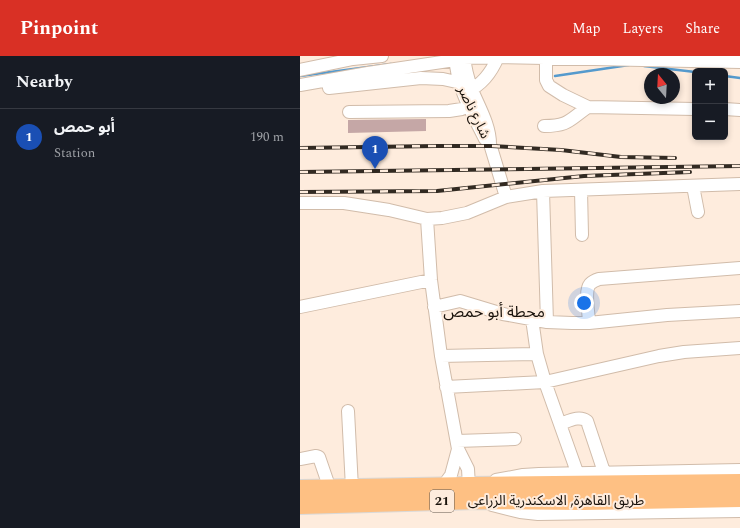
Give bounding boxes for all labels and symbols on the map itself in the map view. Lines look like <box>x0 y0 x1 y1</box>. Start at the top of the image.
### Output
north arrow <box>644 68 680 104</box>
street label: شارع ناصر <box>452 81 496 142</box>
pin: 1 <box>362 136 388 169</box>
your location <box>574 293 594 313</box>
district label: محطة أبو حمص <box>443 300 545 324</box>
road number: 21 <box>430 490 454 512</box>
street label: طريق القاهرة, الاسكندرية الزراعى <box>468 490 644 511</box>

